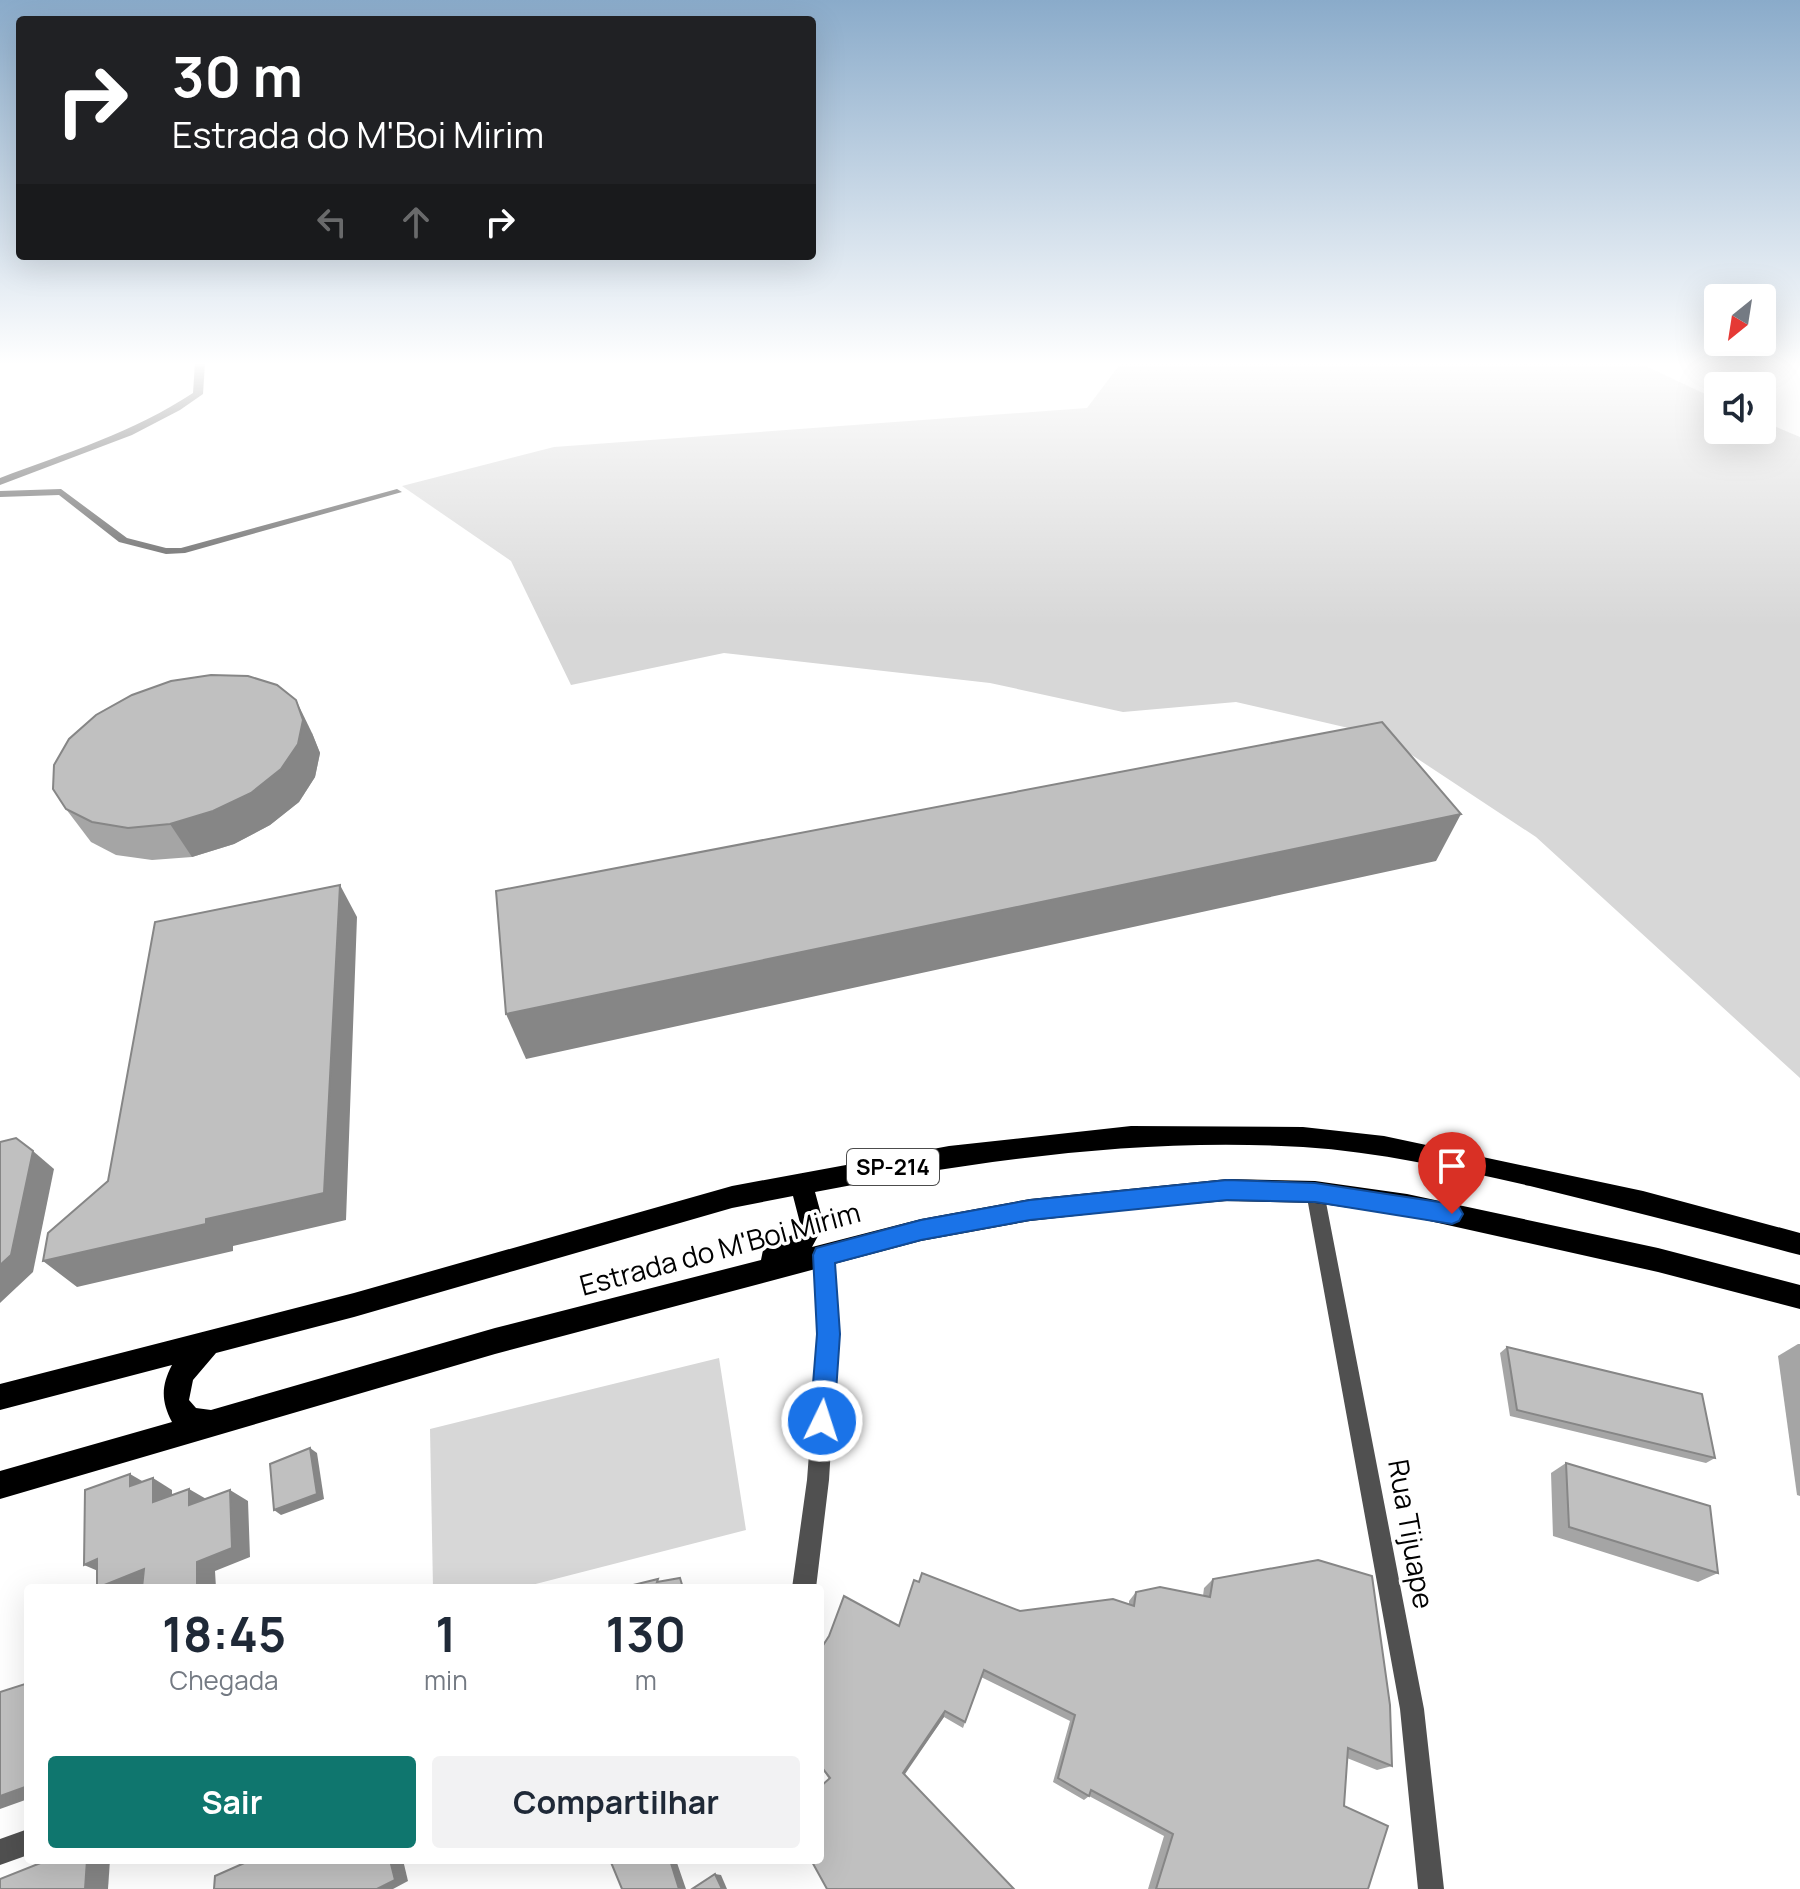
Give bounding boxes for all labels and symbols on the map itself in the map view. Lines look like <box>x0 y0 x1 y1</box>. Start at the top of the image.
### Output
north arrow <box>1704 284 1776 356</box>
pin <box>1418 1132 1486 1214</box>
road number: SP-214 <box>847 1149 939 1185</box>
street label: Estrada do M'Boi Mirim <box>575 1192 864 1304</box>
position arrow <box>780 1379 864 1463</box>
street label: Rua Tijuape <box>1380 1456 1444 1611</box>

